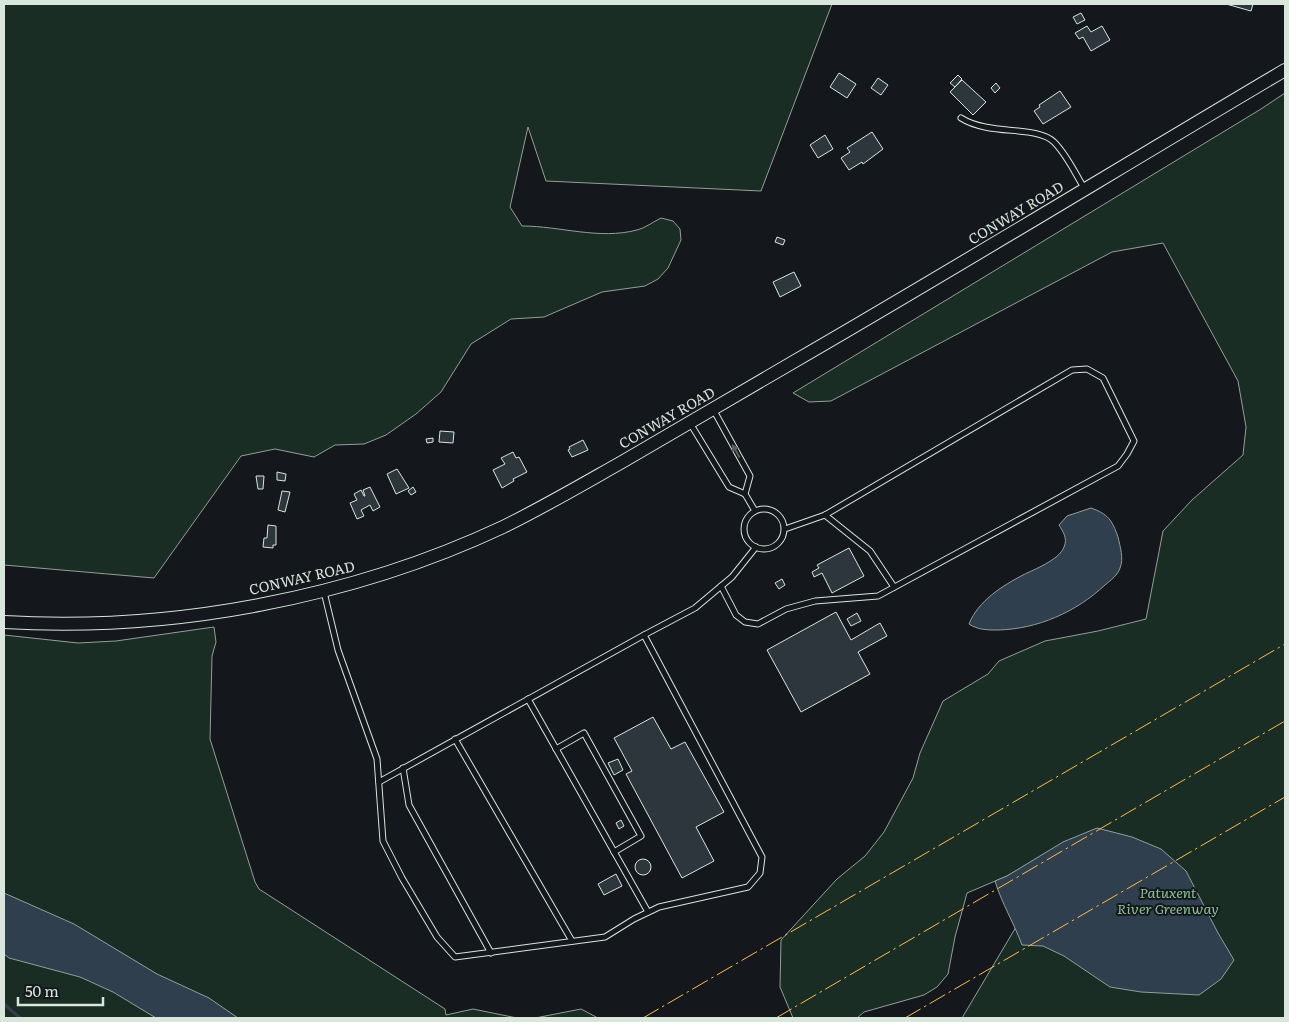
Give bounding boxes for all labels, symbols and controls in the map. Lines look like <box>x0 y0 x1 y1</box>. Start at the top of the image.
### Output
street label: CONWAY ROAD <box>964 176 1067 249</box>
street label: CONWAY ROAD <box>615 381 718 453</box>
one-way arrow <box>731 444 740 457</box>
street label: CONWAY ROAD <box>247 555 357 599</box>
park label: Patuxent River Greenway <box>1117 882 1219 918</box>
scale bar <box>18 974 102 1006</box>
text: 50 m <box>25 979 59 1002</box>

